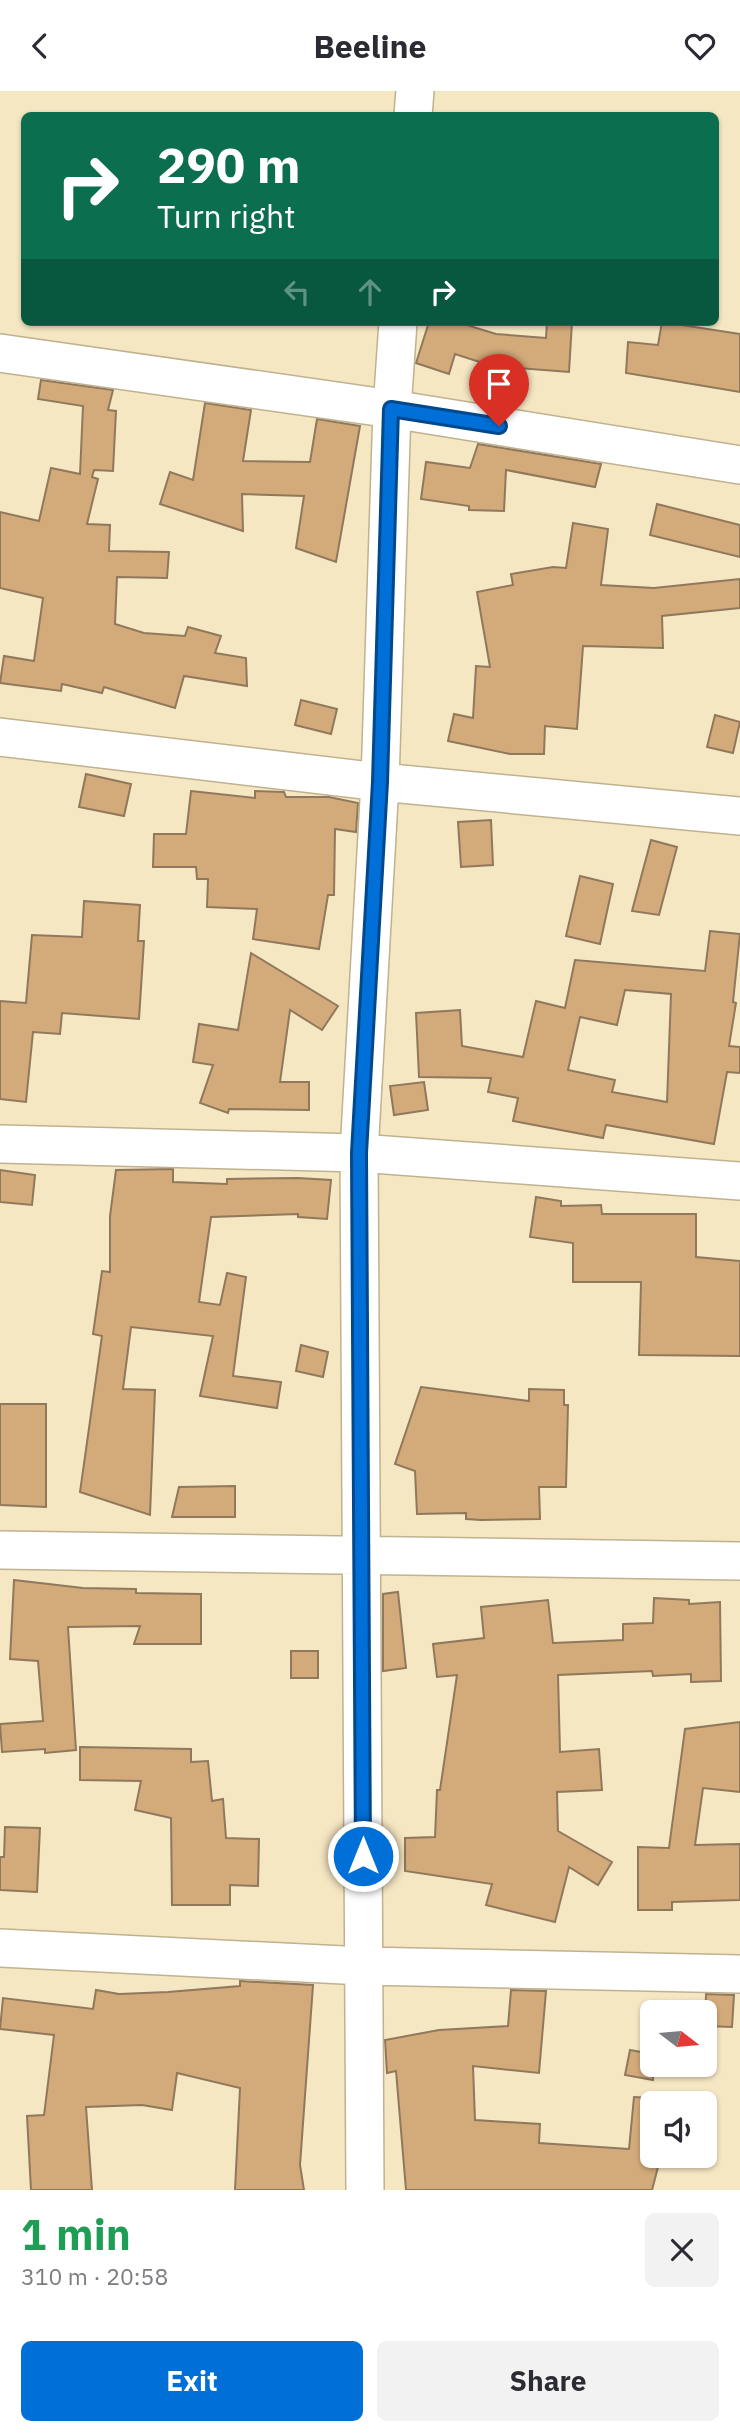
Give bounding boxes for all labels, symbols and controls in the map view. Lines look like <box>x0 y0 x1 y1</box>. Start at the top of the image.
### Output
text: Beeline <box>313 25 427 67</box>
icon: back <box>21 27 59 65</box>
icon: heart <box>681 27 719 65</box>
text: 290 m <box>157 133 301 196</box>
icon: right <box>42 140 133 231</box>
text: Turn right <box>157 195 295 237</box>
icon: left <box>278 273 316 311</box>
icon: ahead <box>351 273 389 311</box>
icon: right <box>424 273 462 311</box>
pin <box>469 354 529 426</box>
icon: arrive <box>480 365 518 403</box>
position arrow <box>326 1819 400 1893</box>
north arrow <box>640 2000 718 2077</box>
map controls <box>640 2000 717 2168</box>
button: sound <box>640 2091 717 2168</box>
text: 1 min <box>21 2207 131 2262</box>
button: close <box>645 2213 719 2287</box>
text: 310 m · 20:58 <box>21 2261 168 2291</box>
button: Exit <box>21 2341 363 2421</box>
button: Share <box>377 2341 719 2421</box>

